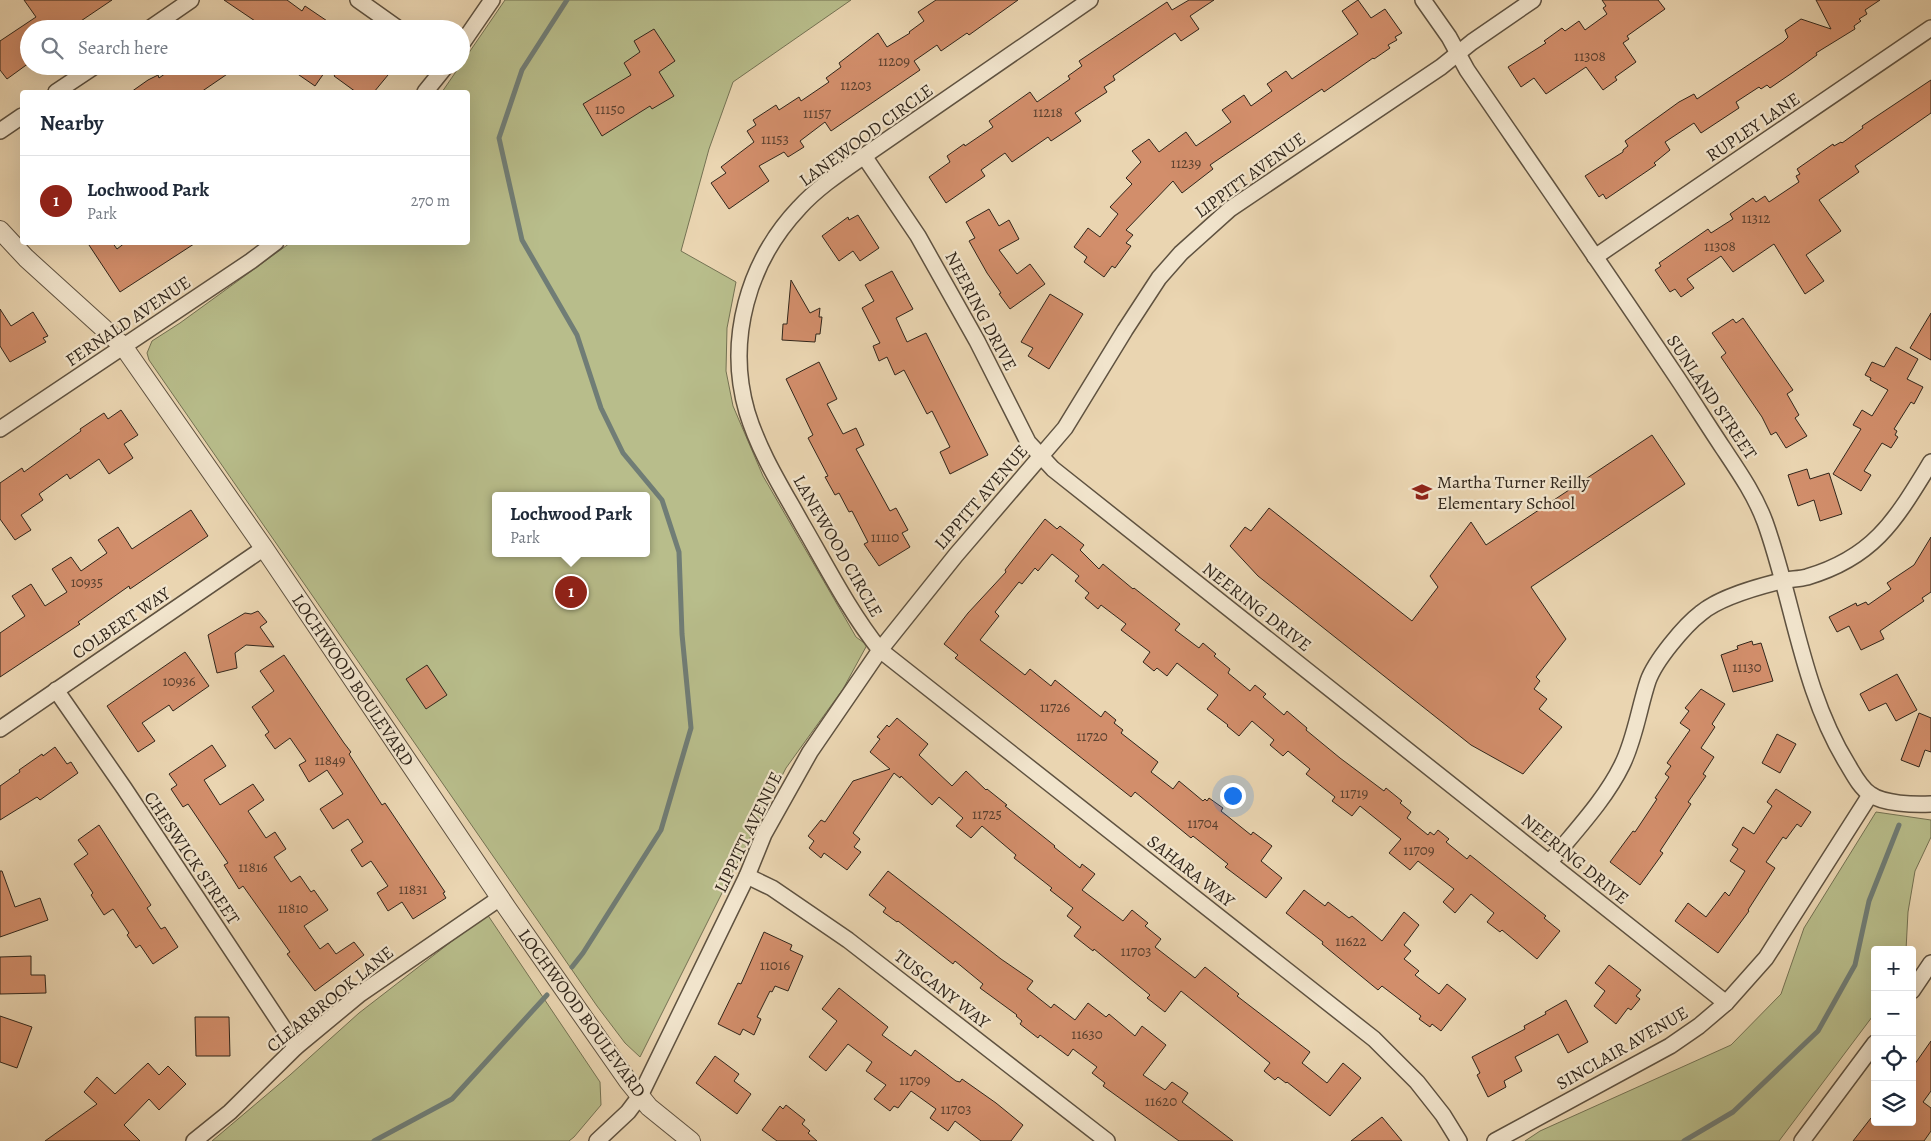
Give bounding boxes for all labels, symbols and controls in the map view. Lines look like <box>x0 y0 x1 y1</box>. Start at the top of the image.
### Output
search box <box>20 20 470 75</box>
icon: search <box>38 34 66 62</box>
text: Search here <box>78 35 168 61</box>
house number: 11308 <box>1574 46 1606 66</box>
house number: 11209 <box>878 51 910 71</box>
house number: 11203 <box>840 75 872 95</box>
street label: LANEWOOD CIRCLE <box>794 78 938 192</box>
street label: RUPLEY LANE <box>1701 87 1805 167</box>
house number: 11150 <box>595 99 625 119</box>
house number: 11218 <box>1033 102 1063 122</box>
house number: 11157 <box>803 103 832 123</box>
text: Nearby <box>40 109 103 137</box>
street label: LIPPITT AVENUE <box>1190 127 1310 223</box>
house number: 11153 <box>761 129 789 149</box>
house number: 11239 <box>1171 153 1201 173</box>
text: Lochwood Park <box>87 177 209 203</box>
text: 1 <box>53 190 59 212</box>
text: 270 m <box>411 190 450 212</box>
text: Park <box>87 203 117 225</box>
house number: 11312 <box>1742 208 1770 228</box>
house number: 11308 <box>1704 236 1736 256</box>
street label: NEERING DRIVE <box>939 247 1023 375</box>
street label: FERNALD AVENUE <box>61 270 195 372</box>
street label: SUNLAND STREET <box>1661 330 1763 464</box>
street label: LIPPITT AVENUE <box>929 439 1033 555</box>
place label: Martha Turner Reilly Elementary School <box>1437 470 1591 515</box>
street label: LANEWOOD CIRCLE <box>788 471 888 621</box>
school or university icon: Martha Turner Reilly Elementary School <box>1411 481 1433 503</box>
popup <box>492 492 650 557</box>
text: Lochwood Park <box>510 501 632 527</box>
text: Park <box>510 527 540 549</box>
house number: 11110 <box>871 527 899 547</box>
street label: NEERING DRIVE <box>1198 557 1316 657</box>
house number: 10935 <box>71 572 103 592</box>
pin: 1 <box>555 573 587 611</box>
street label: COLBERT WAY <box>67 581 176 665</box>
street label: LOCHWOOD BOULEVARD <box>286 589 420 771</box>
house number: 11130 <box>1732 657 1762 677</box>
house number: 10936 <box>162 671 196 691</box>
house number: 11726 <box>1040 697 1070 717</box>
house number: 11720 <box>1076 726 1108 746</box>
house number: 11849 <box>314 750 346 770</box>
street label: LIPPITT AVENUE <box>708 767 788 897</box>
your location <box>1220 783 1246 809</box>
house number: 11719 <box>1340 783 1368 803</box>
street label: CHESWICK STREET <box>138 787 246 929</box>
house number: 11725 <box>972 804 1002 824</box>
street label: NEERING DRIVE <box>1516 808 1634 910</box>
house number: 11704 <box>1187 813 1219 833</box>
street label: SAHARA WAY <box>1142 829 1241 913</box>
house number: 11709 <box>1403 840 1435 860</box>
house number: 11816 <box>238 857 268 877</box>
house number: 11831 <box>399 879 427 899</box>
house number: 11810 <box>278 898 308 918</box>
street label: LOCHWOOD BOULEVARD <box>513 924 651 1102</box>
house number: 11622 <box>1335 931 1367 951</box>
street label: CLEARBROOK LANE <box>261 940 399 1058</box>
house number: 11703 <box>1121 941 1151 961</box>
street label: TUSCANY WAY <box>889 944 996 1035</box>
map controls <box>1871 946 1916 1126</box>
button: + <box>1871 946 1916 991</box>
house number: 11016 <box>760 955 790 975</box>
button: − <box>1871 991 1916 1036</box>
street label: SINCLAIR AVENUE <box>1552 1000 1692 1096</box>
house number: 11630 <box>1071 1024 1103 1044</box>
button: locate <box>1871 1036 1916 1081</box>
house number: 11709 <box>899 1070 931 1090</box>
button: layers <box>1871 1081 1916 1126</box>
house number: 11620 <box>1145 1091 1177 1111</box>
house number: 11703 <box>941 1099 971 1119</box>

